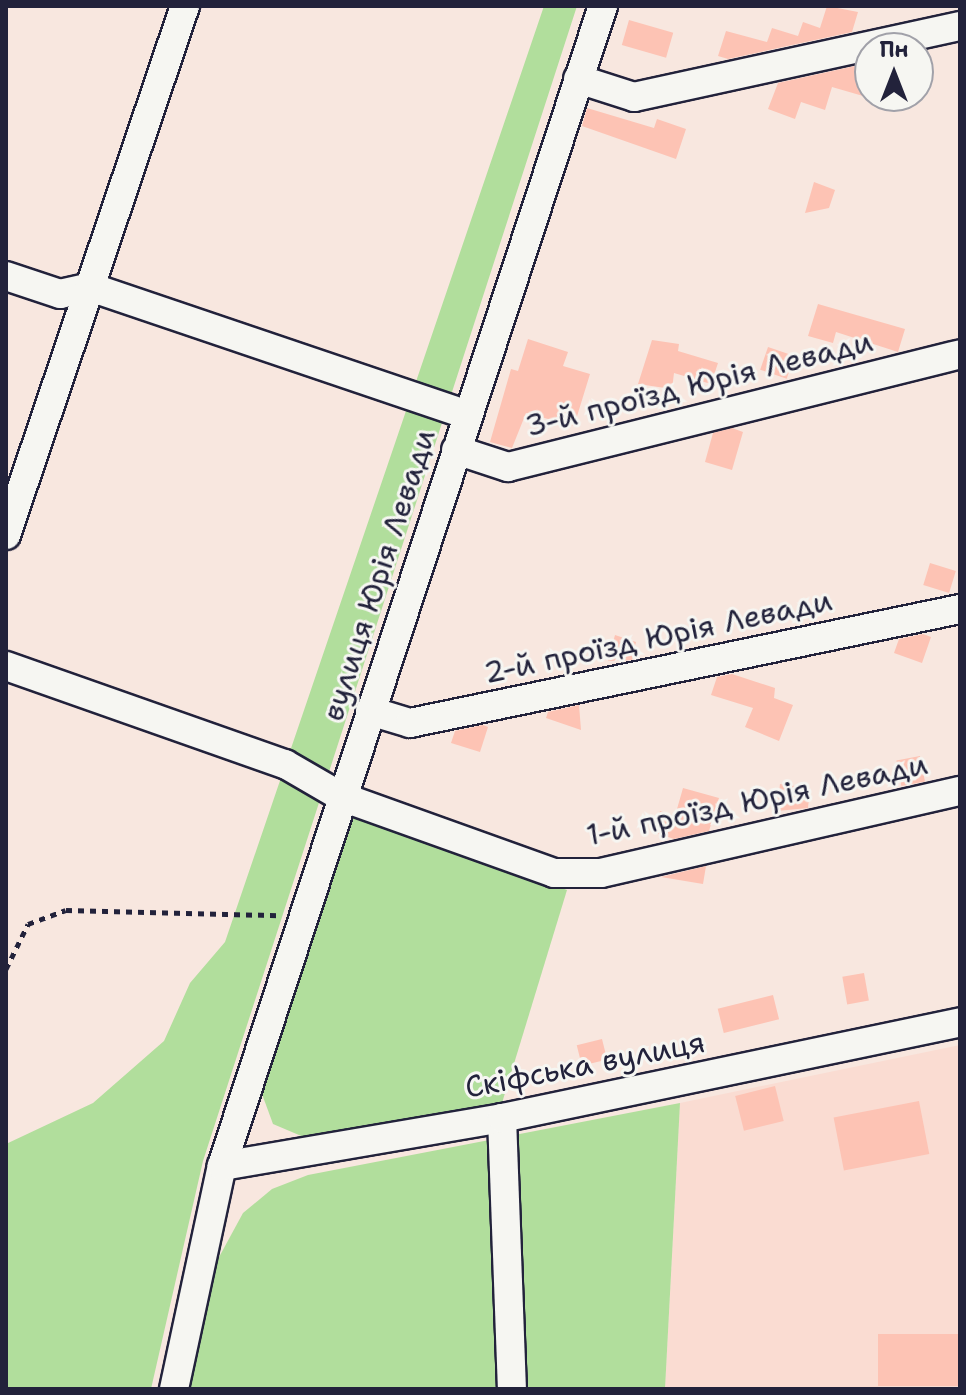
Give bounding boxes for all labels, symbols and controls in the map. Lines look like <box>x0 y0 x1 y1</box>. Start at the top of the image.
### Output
north arrow <box>854 32 934 112</box>
text: Пн <box>879 35 909 64</box>
street label: 3-й проїзд Юрія Левади <box>522 323 876 445</box>
street label: вулиця Юрія Левади <box>315 425 443 725</box>
street label: 2-й проїзд Юрія Левади <box>481 582 835 692</box>
street label: 1-й проїзд Юрія Левади <box>583 746 931 854</box>
street label: Скіфська вулиця <box>462 1024 708 1106</box>

